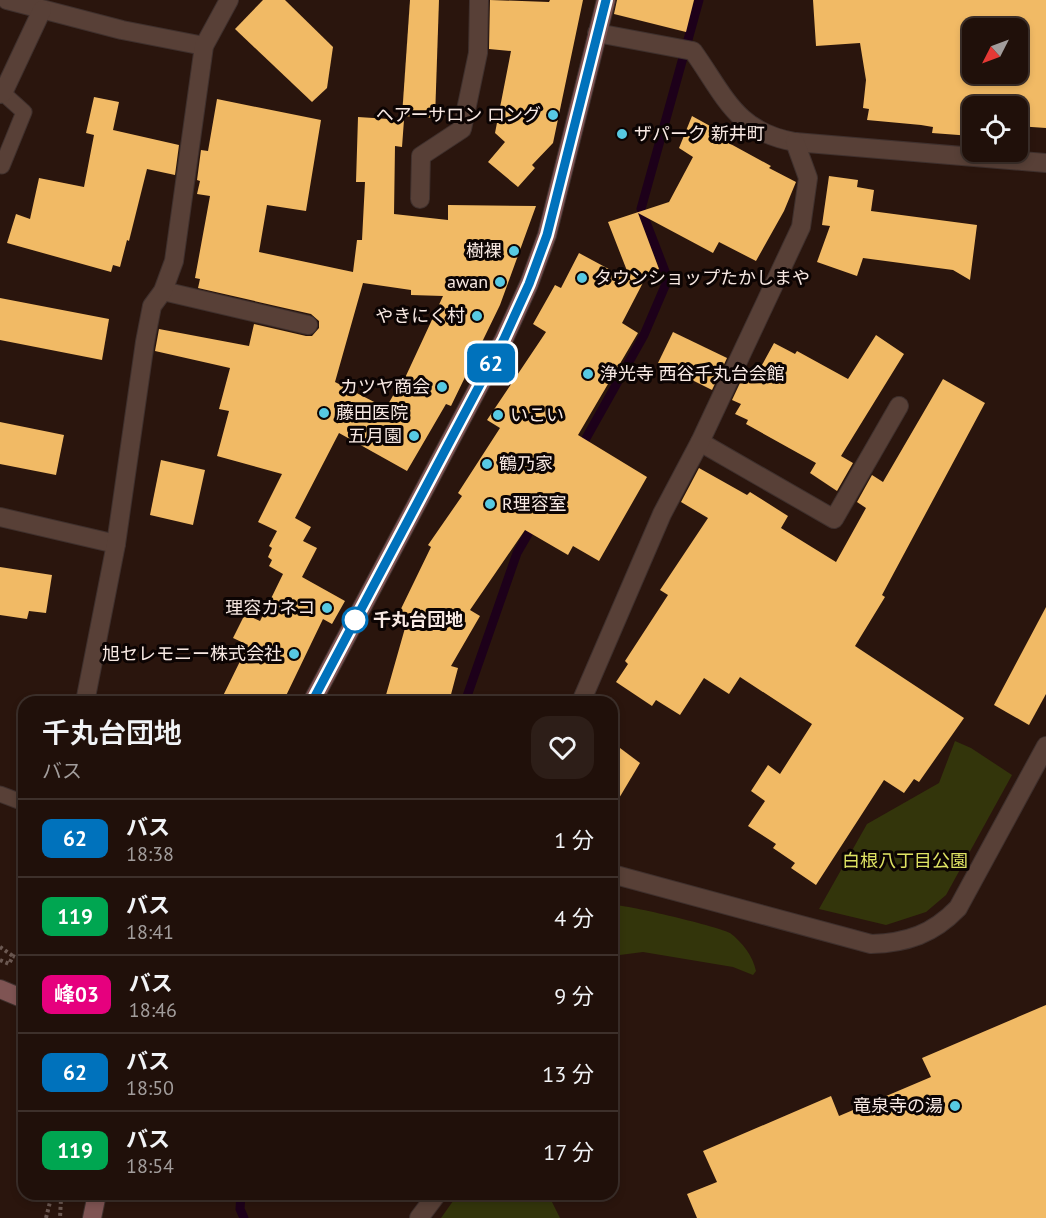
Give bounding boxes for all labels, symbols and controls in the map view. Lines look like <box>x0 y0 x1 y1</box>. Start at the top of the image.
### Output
north arrow <box>962 18 1028 84</box>
map controls <box>962 18 1028 162</box>
button: locate <box>962 96 1028 162</box>
place label: ヘアーサロン ロング <box>376 103 541 126</box>
marker: ヘアーサロン ロング <box>546 108 560 122</box>
place label: ザパーク 新井町 <box>634 122 765 145</box>
marker: ザパーク 新井町 <box>615 127 629 141</box>
place label: 樹裸 <box>466 239 502 262</box>
marker: 樹裸 <box>507 244 521 258</box>
place label: タウンショップたかしまや <box>594 266 810 289</box>
place label: awan <box>447 270 488 293</box>
marker: タウンショップたかしまや <box>575 271 589 285</box>
marker: awan <box>493 275 507 289</box>
place label: やきにく村 <box>375 304 465 327</box>
marker: やきにく村 <box>470 309 484 323</box>
line badge: 62 <box>464 344 518 382</box>
text: 62 <box>479 350 503 377</box>
place label: 浄光寺 西谷千丸台会館 <box>600 362 785 385</box>
marker: 浄光寺 西谷千丸台会館 <box>581 367 595 381</box>
place label: カツヤ商会 <box>340 375 430 398</box>
marker: カツヤ商会 <box>435 380 449 394</box>
place label: 藤田医院 <box>336 401 408 424</box>
place label: いこい <box>510 403 564 426</box>
marker: 藤田医院 <box>317 406 331 420</box>
marker: いこい <box>491 408 505 422</box>
place label: 五月園 <box>348 424 402 447</box>
marker: 五月園 <box>407 429 421 443</box>
place label: 鶴乃家 <box>499 452 553 475</box>
marker: 鶴乃家 <box>480 457 494 471</box>
place label: R理容室 <box>502 492 567 515</box>
marker: R理容室 <box>483 497 497 511</box>
place label: 理容カネコ <box>225 596 315 619</box>
marker: 理容カネコ <box>320 601 334 615</box>
marker: 千丸台団地 <box>342 607 368 633</box>
place label: 千丸台団地 <box>373 608 463 631</box>
place label: 旭セレモニー株式会社 <box>102 642 282 665</box>
marker: 旭セレモニー株式会社 <box>287 647 301 661</box>
text: 千丸台団地 <box>42 714 182 751</box>
button: heart <box>531 716 594 779</box>
text: バス <box>42 758 82 784</box>
text: バス <box>126 813 170 841</box>
text: 62 <box>63 825 87 852</box>
text: 1 分 <box>554 826 594 854</box>
text: 18:38 <box>126 841 174 867</box>
park label: 白根八丁目公園 <box>842 849 968 872</box>
text: バス <box>126 891 170 919</box>
text: 119 <box>57 903 93 930</box>
text: 4 分 <box>554 904 594 932</box>
text: 18:41 <box>126 919 174 945</box>
text: バス <box>129 969 173 997</box>
text: 峰03 <box>54 981 99 1008</box>
text: 9 分 <box>554 982 594 1010</box>
text: 18:46 <box>129 997 177 1023</box>
text: バス <box>126 1047 170 1075</box>
text: 62 <box>63 1059 87 1086</box>
text: 13 分 <box>542 1060 594 1088</box>
text: 18:50 <box>126 1075 174 1101</box>
place label: 竜泉寺の湯 <box>853 1094 943 1117</box>
marker: 竜泉寺の湯 <box>948 1099 962 1113</box>
text: バス <box>126 1125 170 1153</box>
text: 119 <box>57 1137 93 1164</box>
text: 17 分 <box>543 1138 594 1166</box>
text: 18:54 <box>126 1153 174 1179</box>

